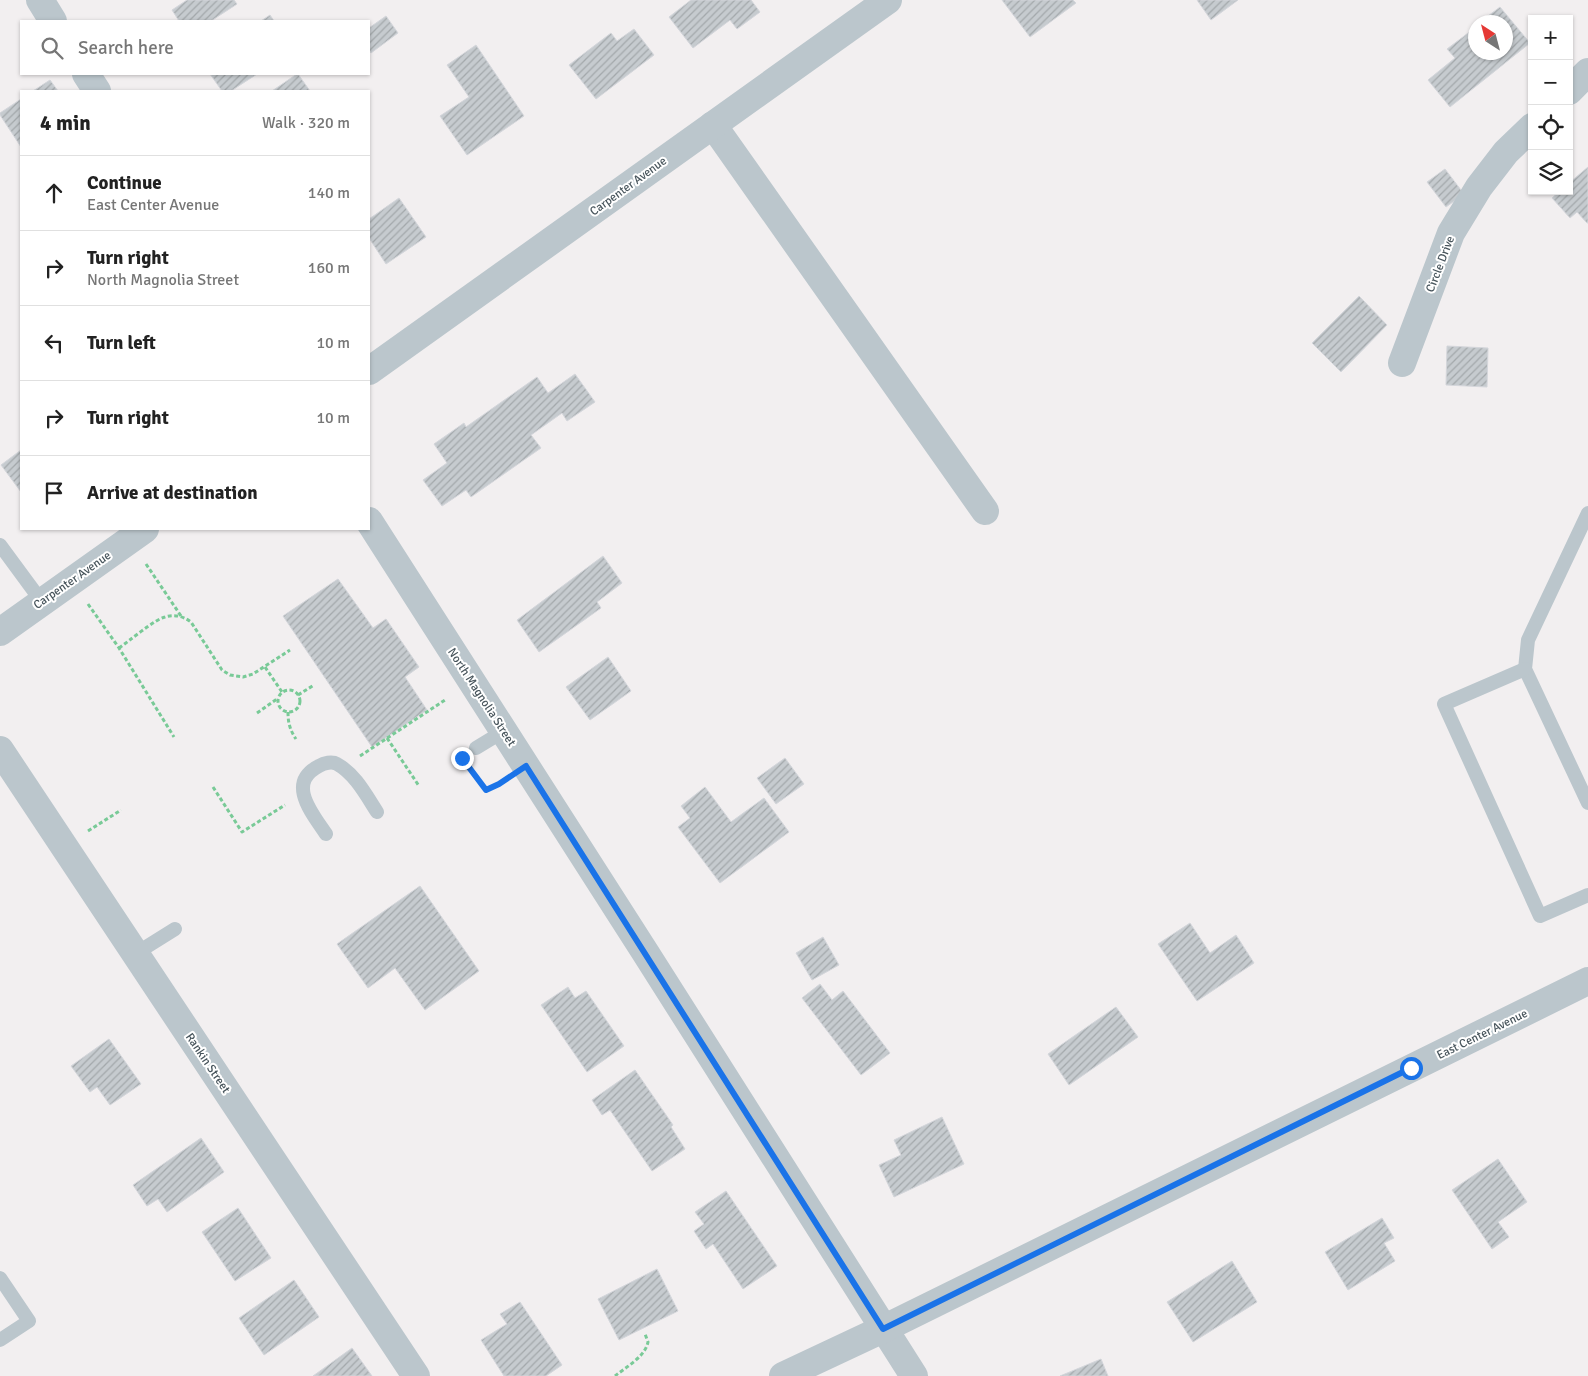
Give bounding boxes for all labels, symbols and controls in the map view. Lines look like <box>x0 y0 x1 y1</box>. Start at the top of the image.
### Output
north arrow <box>1468 15 1513 60</box>
map controls <box>1528 15 1573 195</box>
button: + <box>1528 15 1573 60</box>
search box <box>20 20 370 75</box>
icon: search <box>38 34 66 62</box>
text: Search here <box>78 36 174 60</box>
button: − <box>1528 60 1573 105</box>
button: locate <box>1528 105 1573 150</box>
text: 4 min <box>40 110 91 136</box>
text: Walk · 320 m <box>262 113 350 133</box>
button: layers <box>1528 150 1573 195</box>
street label: Carpenter Avenue <box>587 154 670 219</box>
text: Continue <box>87 171 162 195</box>
icon: ahead <box>40 179 68 207</box>
text: 140 m <box>308 183 350 203</box>
text: East Center Avenue <box>87 195 219 215</box>
street label: Circle Drive <box>1423 234 1458 295</box>
text: Turn right <box>87 246 169 270</box>
icon: right <box>40 254 68 282</box>
text: 160 m <box>308 258 350 278</box>
text: North Magnolia Street <box>87 270 239 290</box>
icon: left <box>40 329 68 357</box>
text: Turn left <box>87 331 156 355</box>
text: 10 m <box>316 333 350 353</box>
icon: right <box>40 404 68 432</box>
text: Turn right <box>87 406 169 430</box>
text: 10 m <box>316 408 350 428</box>
icon: arrive <box>40 479 68 507</box>
text: Arrive at destination <box>87 481 258 505</box>
street label: Carpenter Avenue <box>31 548 114 613</box>
street label: North Magnolia Street <box>444 645 519 749</box>
route end <box>451 747 474 770</box>
street label: East Center Avenue <box>1434 1006 1530 1063</box>
street label: Rankin Street <box>182 1030 233 1096</box>
route start <box>1400 1057 1423 1080</box>

